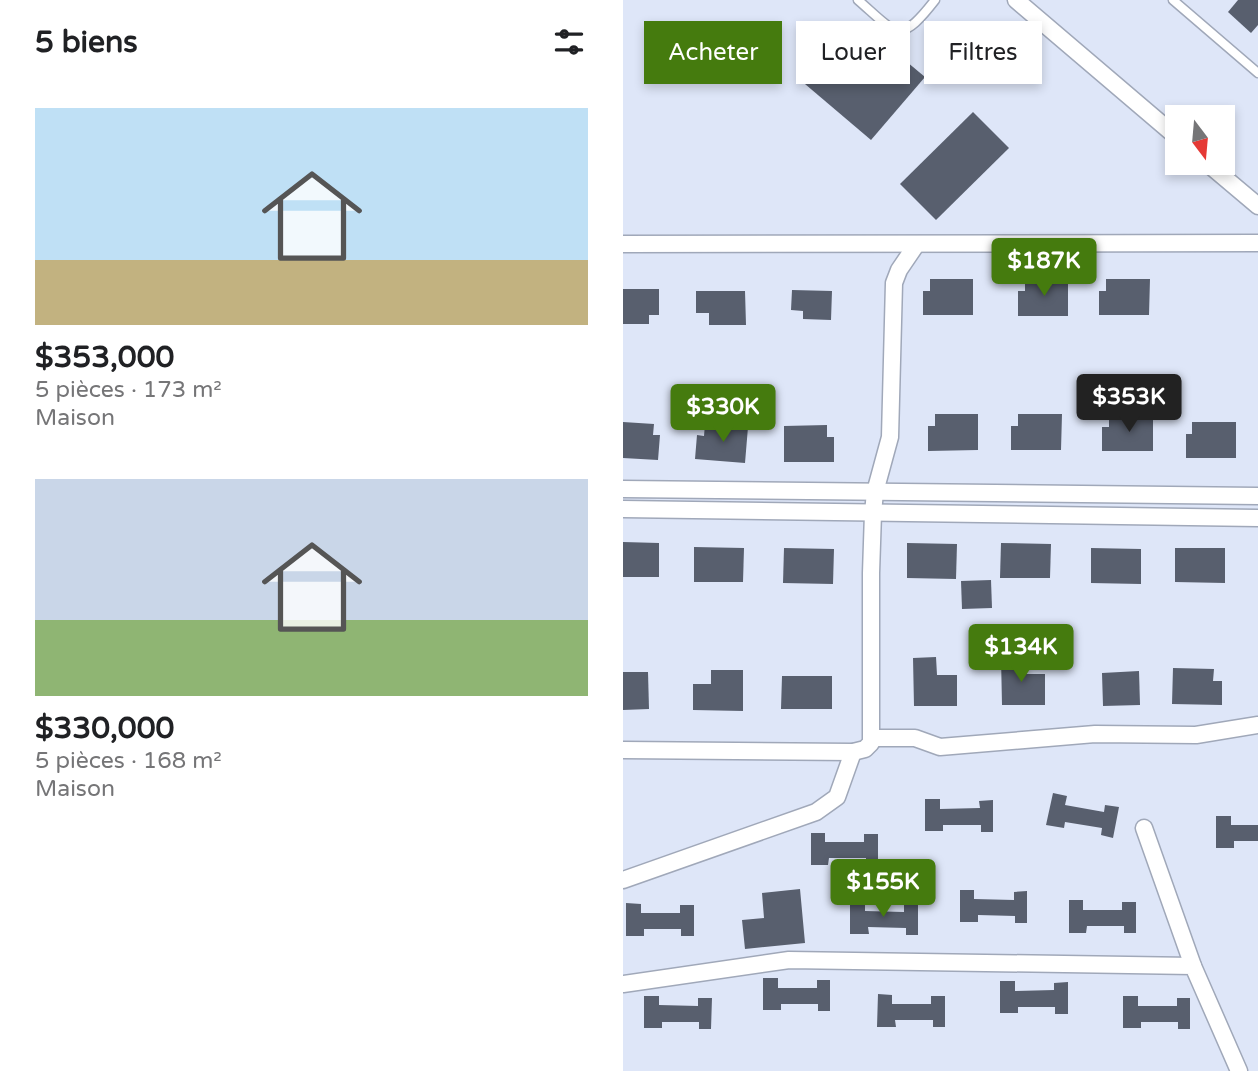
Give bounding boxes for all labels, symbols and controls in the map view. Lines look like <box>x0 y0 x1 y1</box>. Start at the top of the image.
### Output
chip: Acheter <box>644 21 782 84</box>
chip: Louer <box>796 21 910 84</box>
chip: Filtres <box>924 21 1042 84</box>
icon: filters <box>550 23 588 61</box>
text: 5 biens <box>35 24 138 61</box>
north arrow <box>1165 105 1235 175</box>
map controls <box>1165 105 1235 175</box>
icon: home <box>249 153 375 279</box>
pin: $187K <box>995 238 1093 298</box>
text: $187K <box>1008 247 1080 275</box>
text: $353,000 <box>35 339 174 376</box>
pin: $353K <box>1080 374 1178 434</box>
text: 5 pièces · 173 m² <box>35 376 222 404</box>
text: $353K <box>1093 383 1165 411</box>
pin: $330K <box>674 384 772 444</box>
text: $330K <box>687 393 759 421</box>
text: Maison <box>35 404 115 432</box>
icon: home <box>249 524 375 650</box>
pin: $134K <box>972 624 1070 684</box>
text: $134K <box>985 633 1057 661</box>
text: $330,000 <box>35 710 174 747</box>
text: 5 pièces · 168 m² <box>35 747 222 775</box>
text: Maison <box>35 775 115 803</box>
pin: $155K <box>834 860 932 919</box>
text: $155K <box>847 868 919 896</box>

